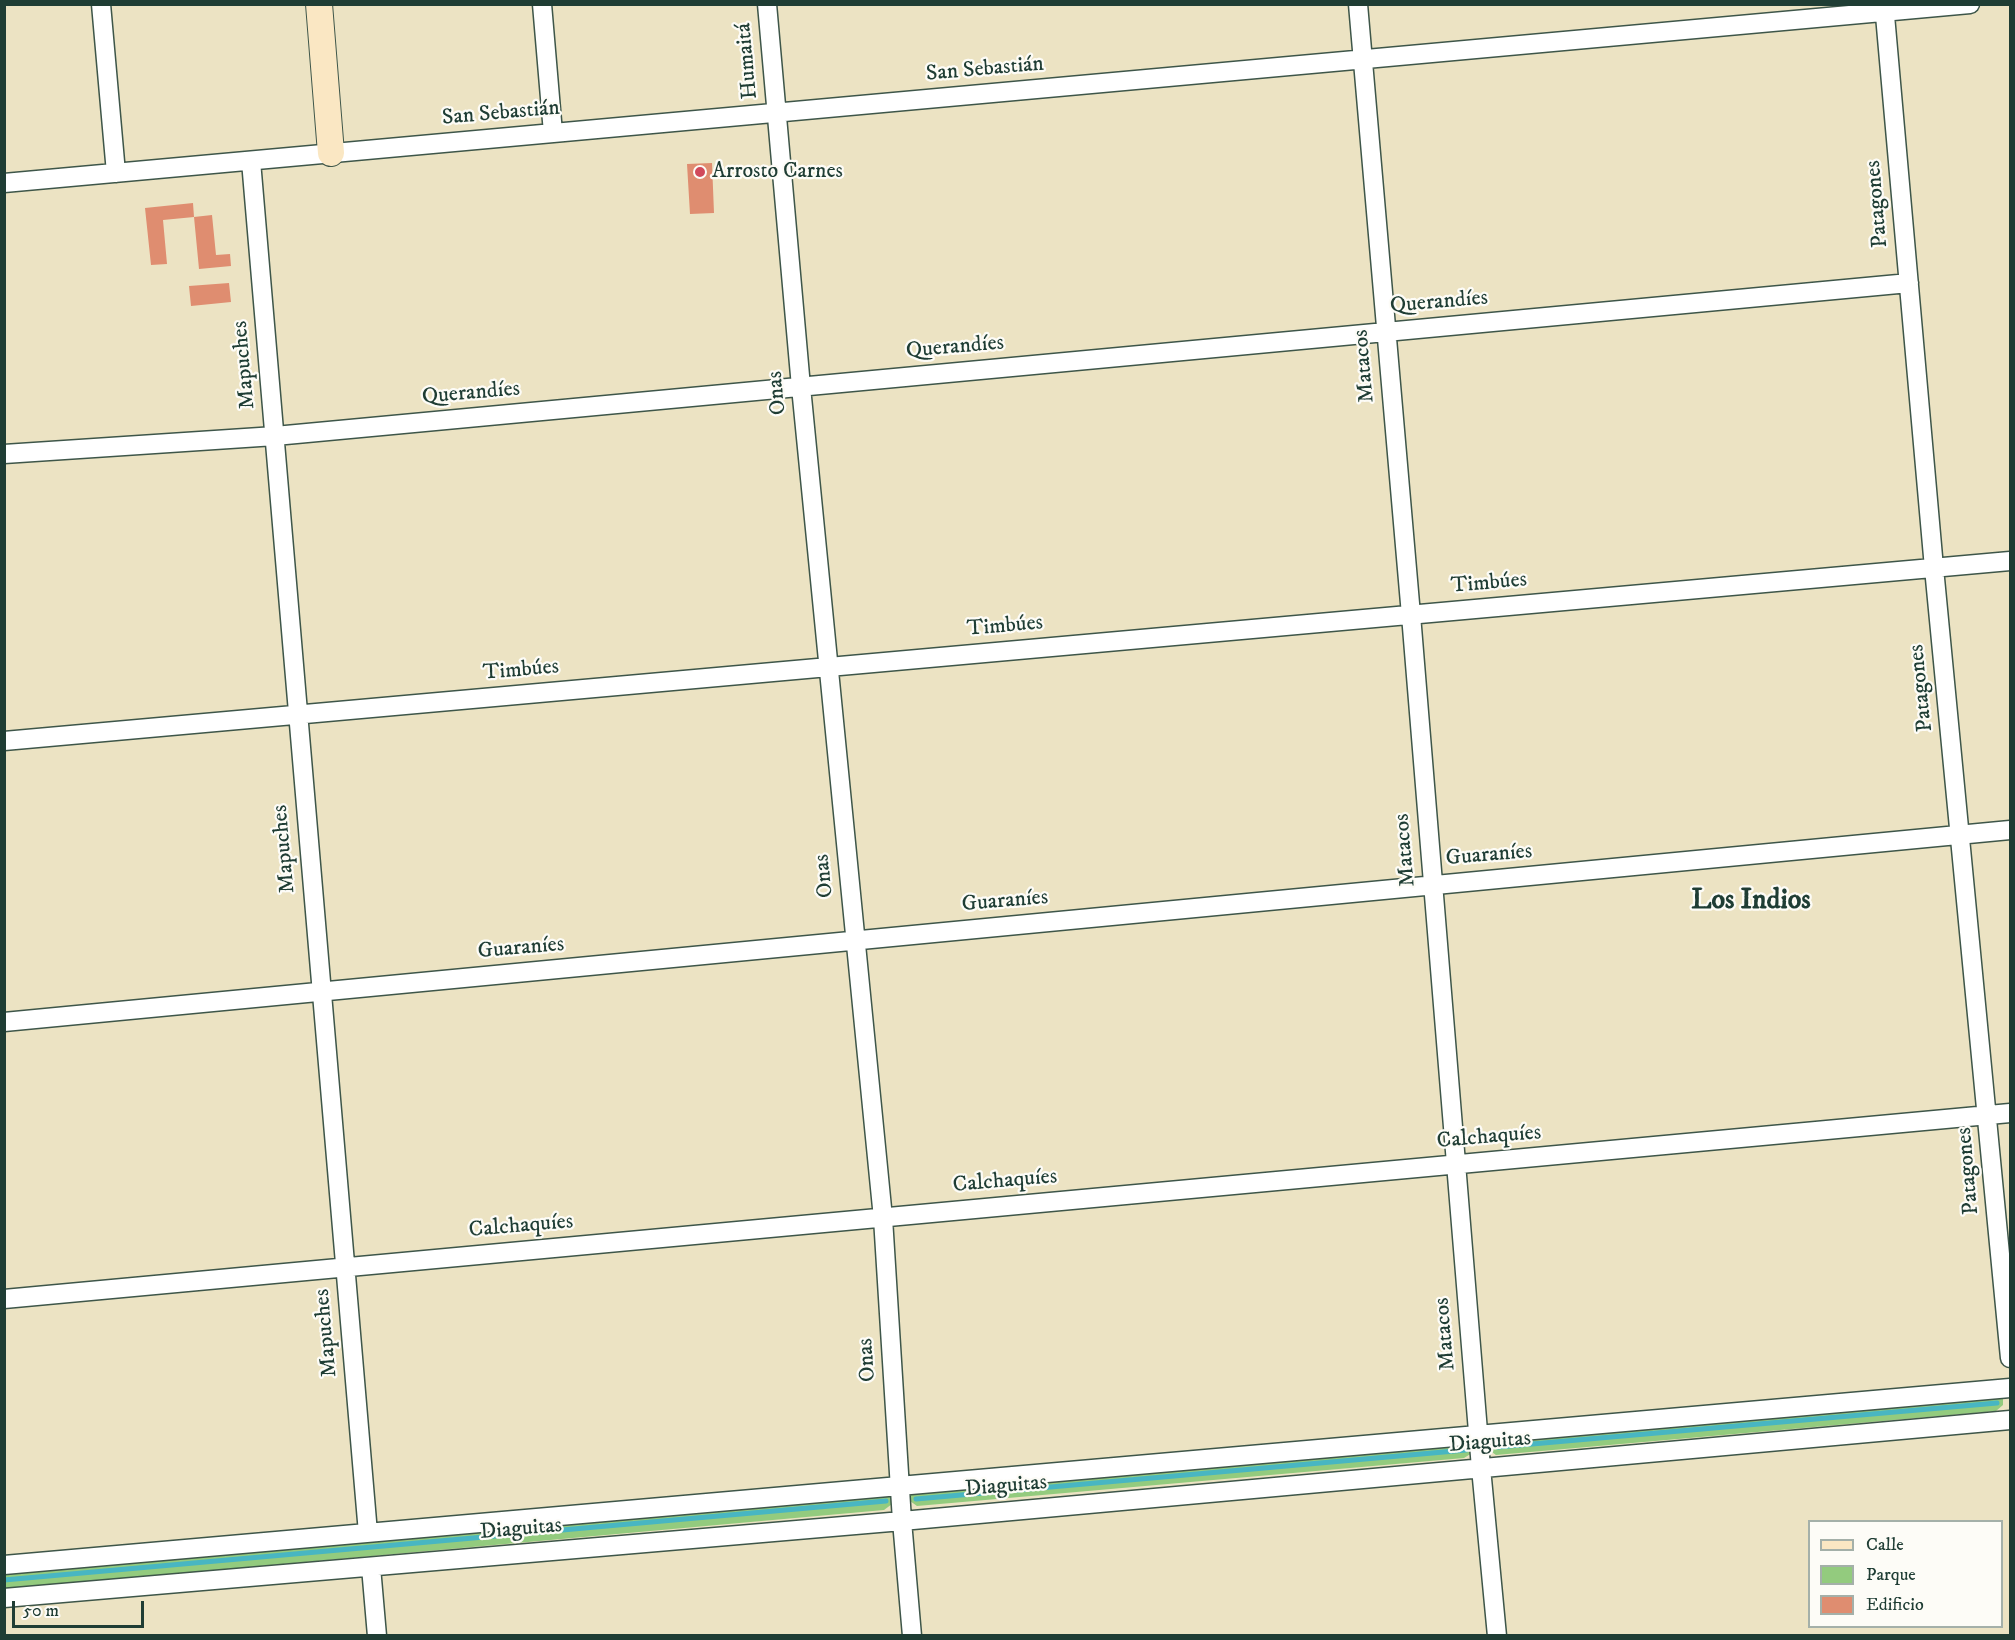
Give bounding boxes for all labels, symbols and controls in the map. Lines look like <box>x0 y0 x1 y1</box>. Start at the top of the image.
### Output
street label: Humaitá <box>732 22 764 100</box>
street label: San Sebastián <box>925 52 1045 88</box>
street label: San Sebastián <box>441 96 561 132</box>
place label: Arrosto Carnes <box>712 159 843 185</box>
street label: Patagones <box>1861 159 1895 249</box>
marker: Arrosto Carnes <box>693 165 707 179</box>
street label: Querandíes <box>1389 286 1489 320</box>
street label: Mapuches <box>228 320 262 410</box>
street label: Matacos <box>1349 328 1381 404</box>
street label: Querandíes <box>905 331 1005 365</box>
street label: Onas <box>763 370 793 416</box>
street label: Querandíes <box>421 377 521 411</box>
street label: Timbúes <box>1450 568 1528 600</box>
street label: Timbúes <box>966 611 1044 643</box>
street label: Patagones <box>1904 643 1940 733</box>
street label: Timbúes <box>482 655 560 687</box>
street label: Mapuches <box>268 804 302 894</box>
street label: Matacos <box>1390 812 1422 888</box>
street label: Guaraníes <box>1445 839 1533 873</box>
street label: Onas <box>810 853 840 899</box>
street label: Guaraníes <box>961 885 1049 919</box>
district label: Los Indios <box>1691 885 1811 919</box>
street label: Guaraníes <box>477 932 565 966</box>
street label: Calchaquíes <box>1436 1120 1542 1156</box>
street label: Patagones <box>1952 1126 1986 1216</box>
street label: Calchaquíes <box>952 1164 1058 1200</box>
street label: Calchaquíes <box>468 1209 574 1245</box>
street label: Mapuches <box>310 1288 344 1378</box>
street label: Matacos <box>1430 1296 1462 1372</box>
street label: Onas <box>853 1337 883 1383</box>
street label: Diaguitas <box>1448 1426 1532 1460</box>
street label: Diaguitas <box>964 1470 1048 1504</box>
street label: Diaguitas <box>479 1513 563 1547</box>
legend <box>1808 1520 2003 1628</box>
text: Calle <box>1866 1534 1904 1556</box>
text: Parque <box>1866 1564 1916 1586</box>
scale bar <box>15 1589 147 1627</box>
text: Edificio <box>1866 1594 1924 1616</box>
text: 50 m <box>23 1600 59 1622</box>

